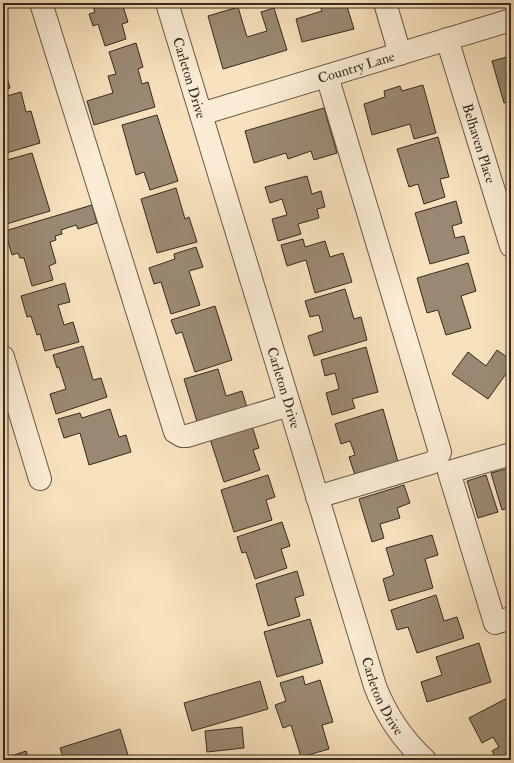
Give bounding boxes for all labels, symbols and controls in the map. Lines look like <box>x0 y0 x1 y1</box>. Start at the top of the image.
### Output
street label: Carleton Drive <box>169 35 210 121</box>
street label: Country Lane <box>316 48 397 87</box>
street label: Belhaven Place <box>458 101 499 185</box>
street label: Carleton Drive <box>263 345 304 430</box>
street label: Carleton Drive <box>358 655 407 739</box>

